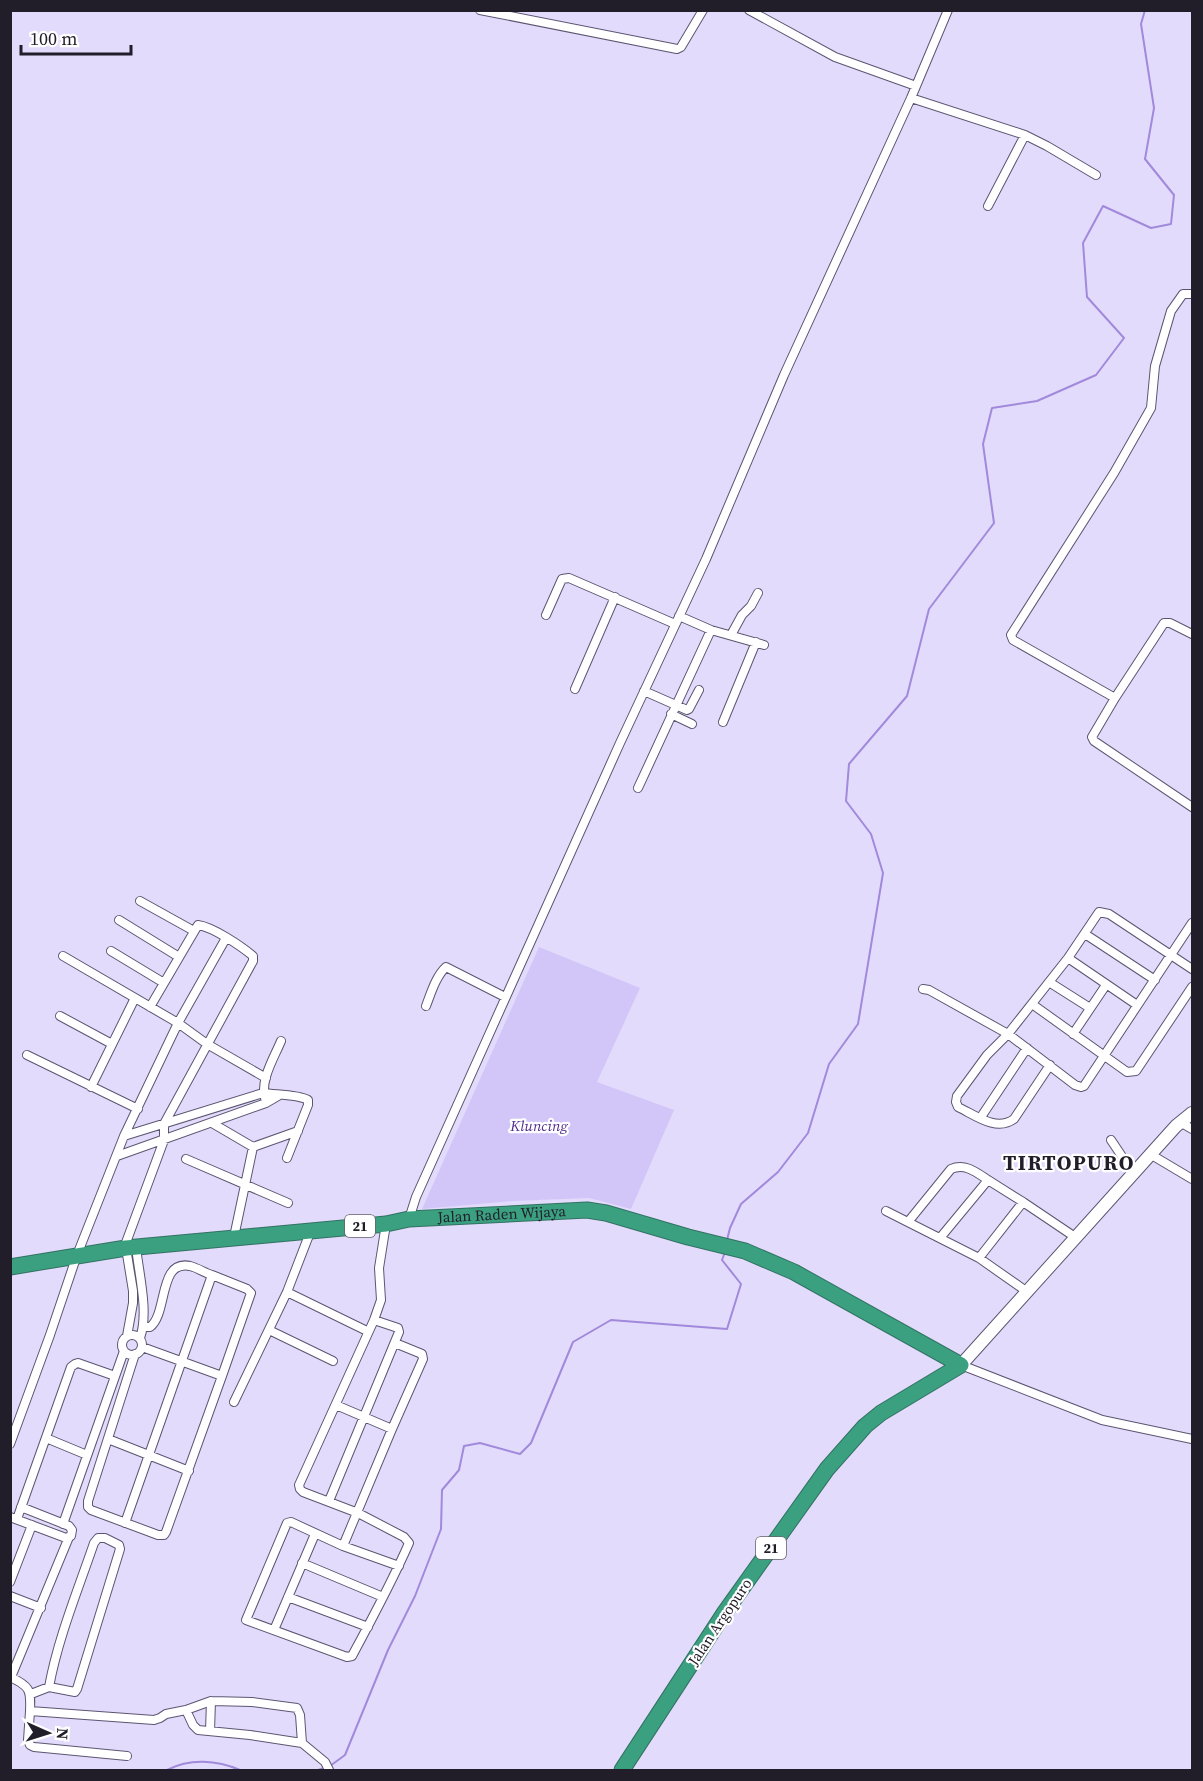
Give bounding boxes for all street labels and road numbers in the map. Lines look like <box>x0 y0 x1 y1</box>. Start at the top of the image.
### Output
street label: Jalan Raden Wijaya <box>436 1200 567 1228</box>
road number: 21 <box>345 1215 375 1237</box>
road number: 21 <box>756 1537 786 1559</box>
street label: Jalan Argopuro <box>682 1574 757 1670</box>

